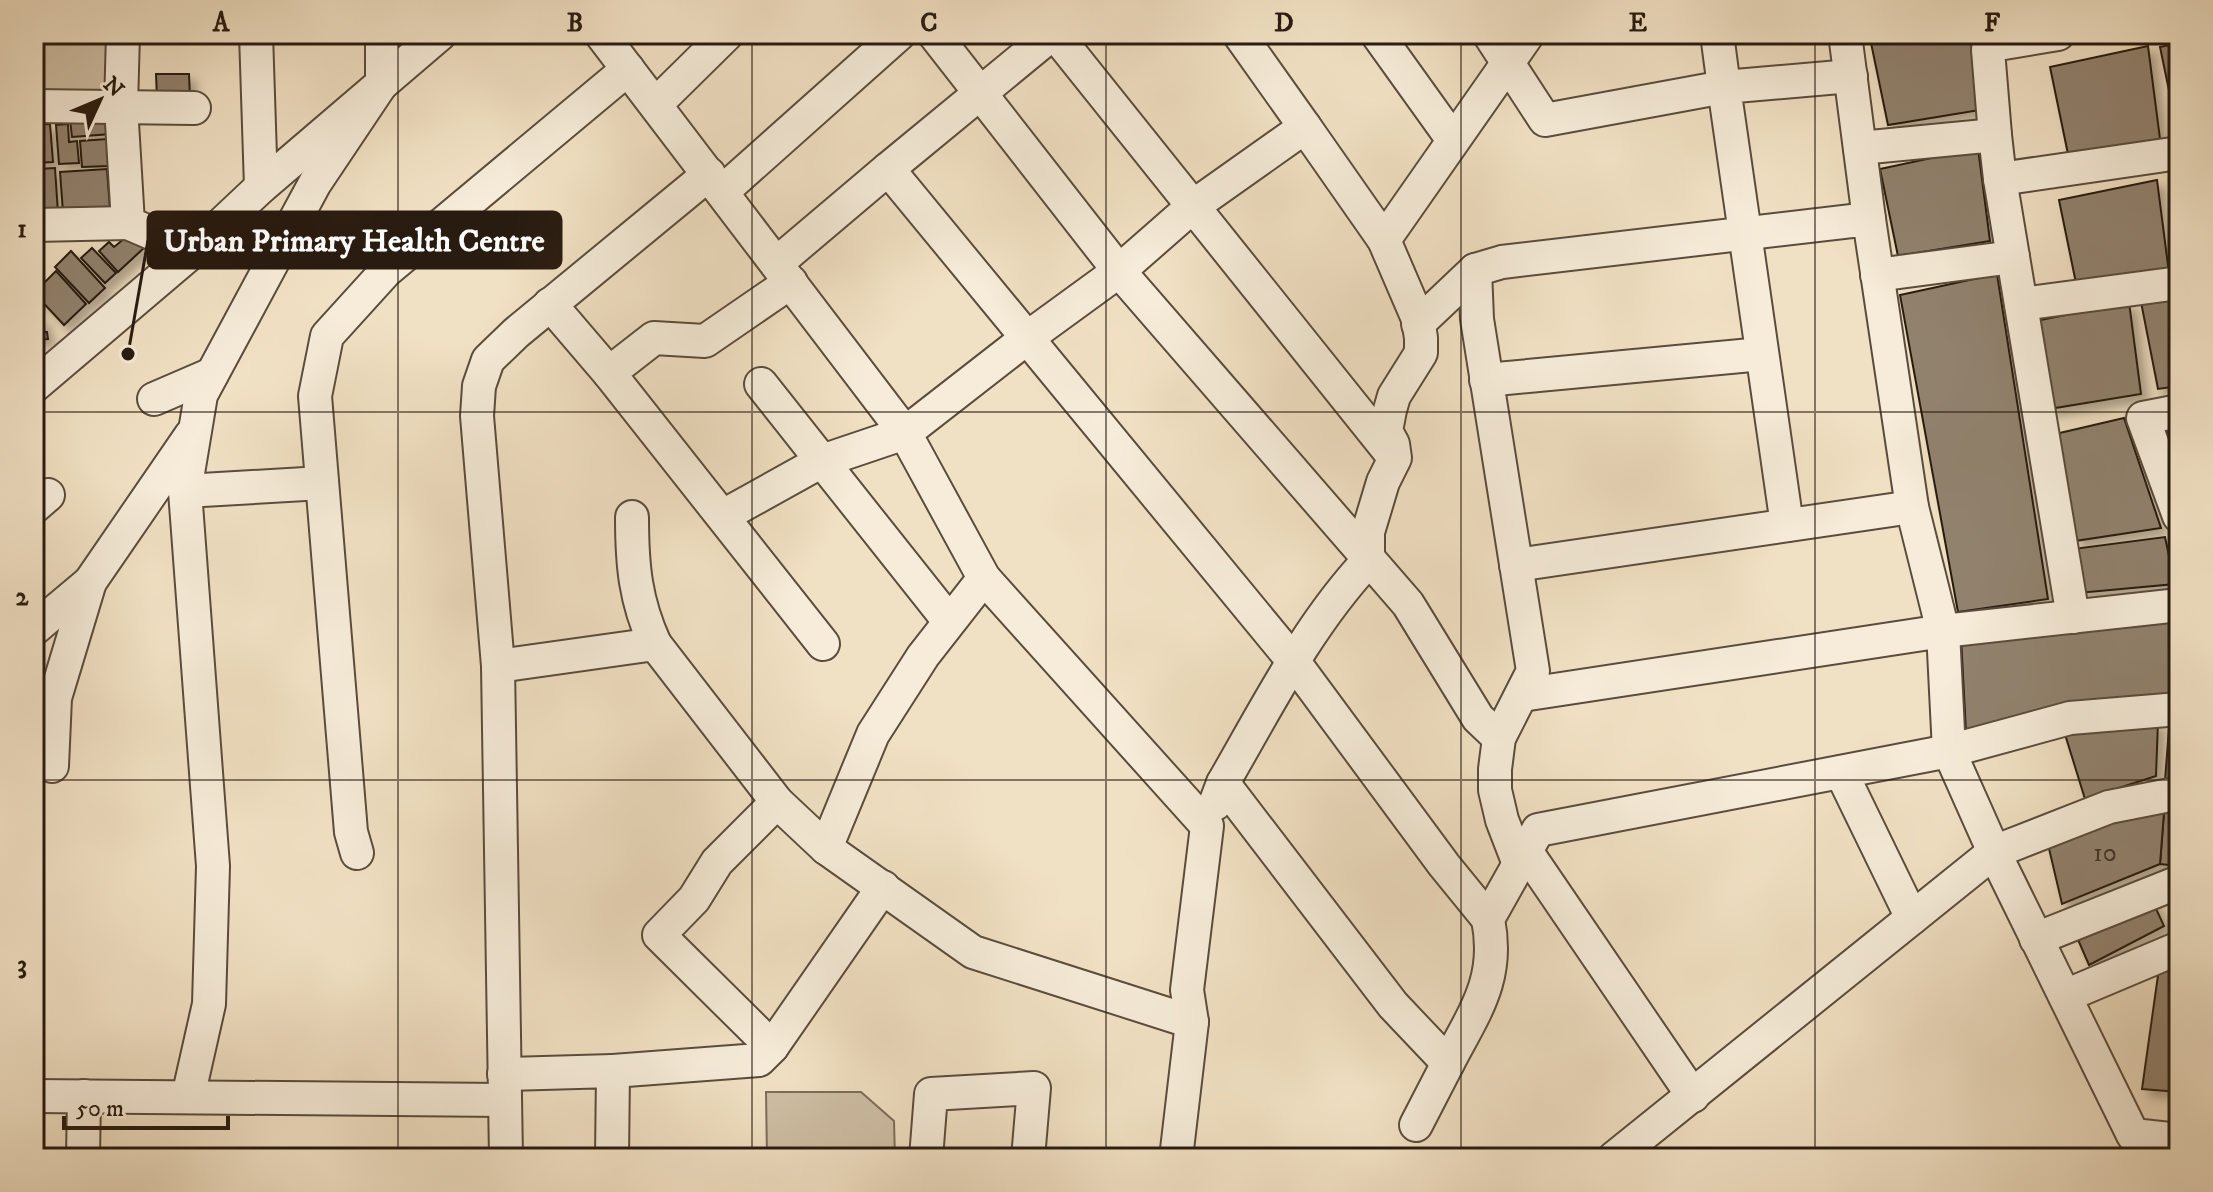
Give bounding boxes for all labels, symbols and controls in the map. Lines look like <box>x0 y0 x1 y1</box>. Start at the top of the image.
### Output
text: A <box>212 7 231 40</box>
text: B <box>567 7 583 40</box>
text: C <box>920 7 938 40</box>
text: D <box>1274 7 1294 40</box>
text: E <box>1629 7 1647 40</box>
text: F <box>1984 7 2001 40</box>
north arrow <box>60 60 140 140</box>
text: N <box>97 71 129 103</box>
callout: Urban Primary Health Centre <box>148 212 561 268</box>
text: 1 <box>17 213 27 246</box>
text: Urban Primary Health Centre <box>163 222 545 262</box>
text: 2 <box>16 581 30 614</box>
house number: 10 <box>2093 837 2117 870</box>
text: 3 <box>17 949 27 982</box>
scale bar <box>64 1080 228 1130</box>
text: 50 m <box>76 1094 124 1124</box>

